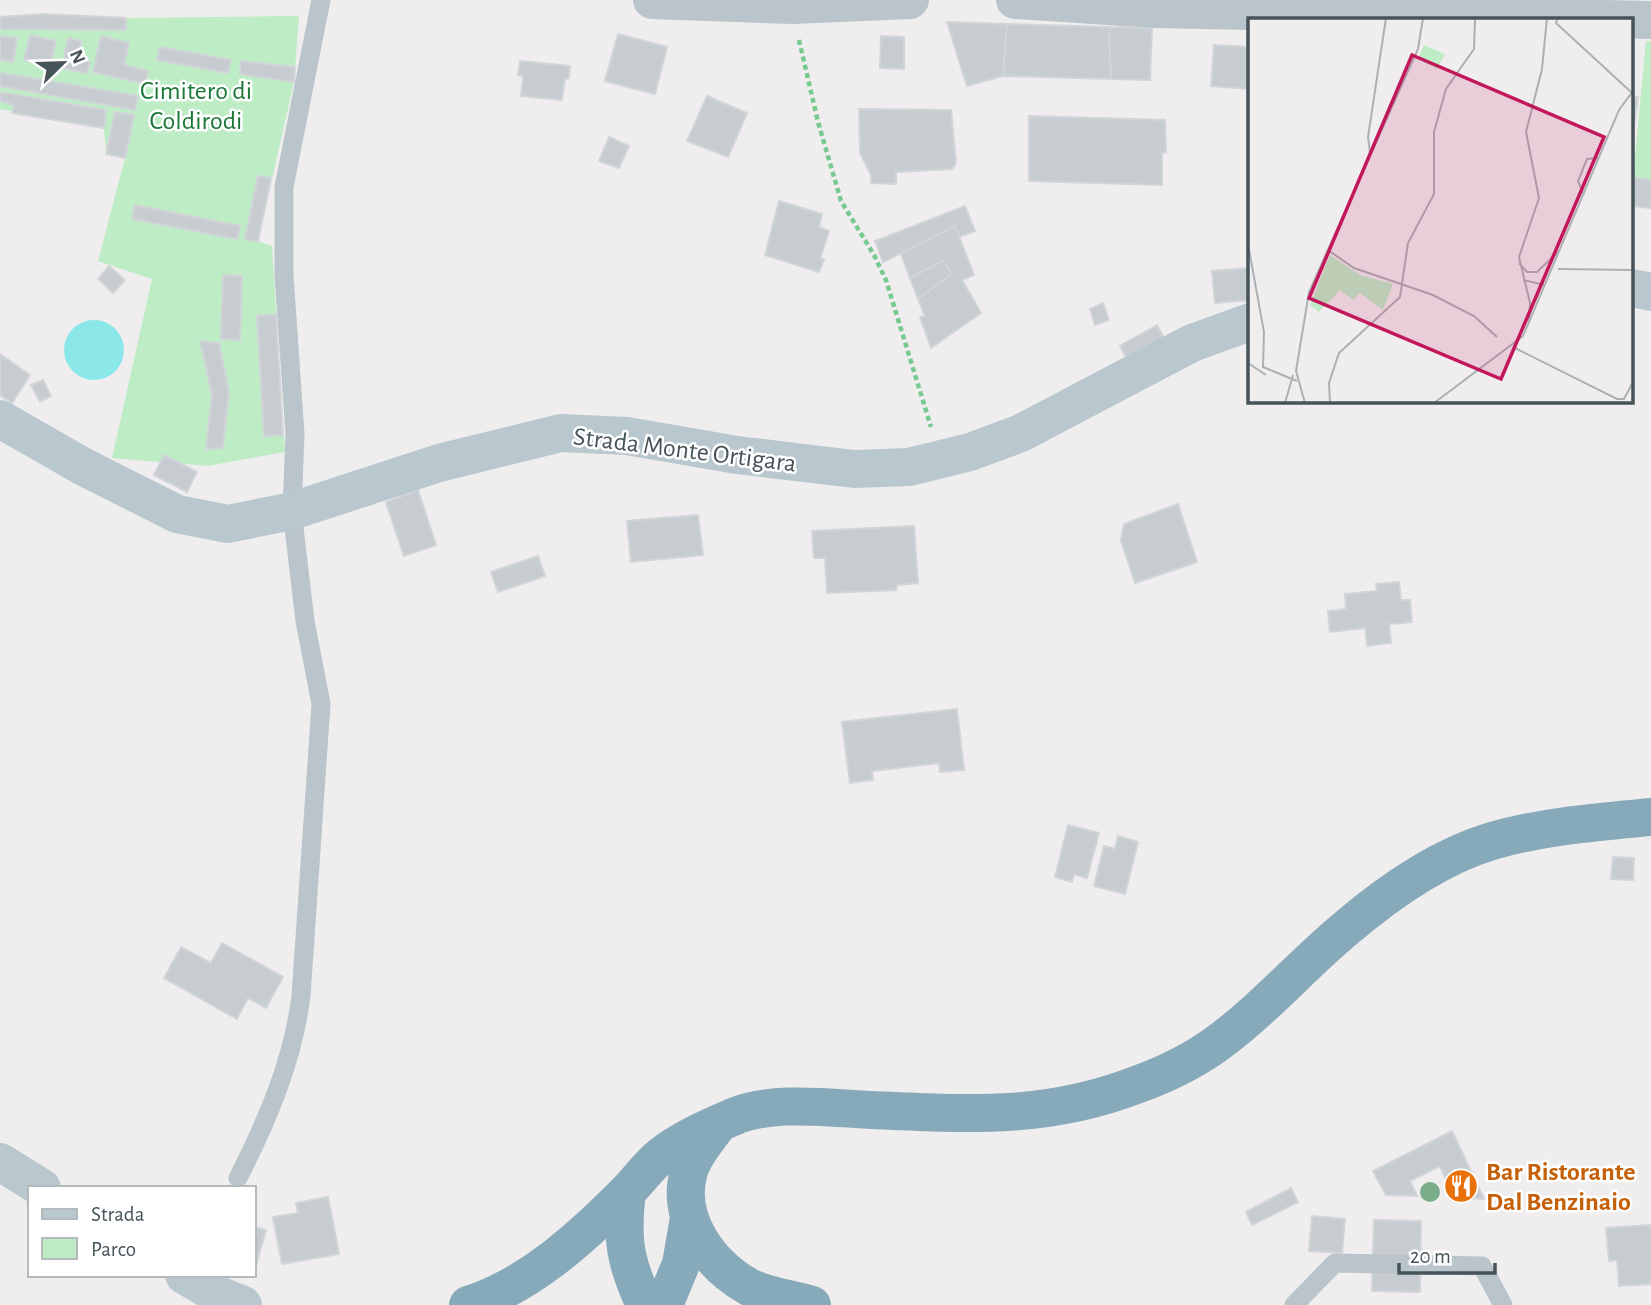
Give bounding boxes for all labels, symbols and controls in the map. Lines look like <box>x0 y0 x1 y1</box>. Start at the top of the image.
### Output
inset map <box>1248 18 1634 402</box>
north arrow <box>28 28 98 98</box>
text: N <box>66 47 89 67</box>
park label: Cimitero di Coldirodi <box>140 78 252 134</box>
street label: Strada Monte Ortigara <box>572 423 798 477</box>
place label: Bar Ristorante Dal Benzinaio <box>1486 1159 1636 1215</box>
restaurant icon: Bar Ristorante Dal Benzinaio <box>1442 1167 1480 1205</box>
legend <box>28 1186 256 1277</box>
text: Strada <box>91 1204 145 1225</box>
scale bar <box>1399 1232 1495 1276</box>
text: Parco <box>91 1239 136 1260</box>
text: 20 m <box>1410 1246 1451 1267</box>

